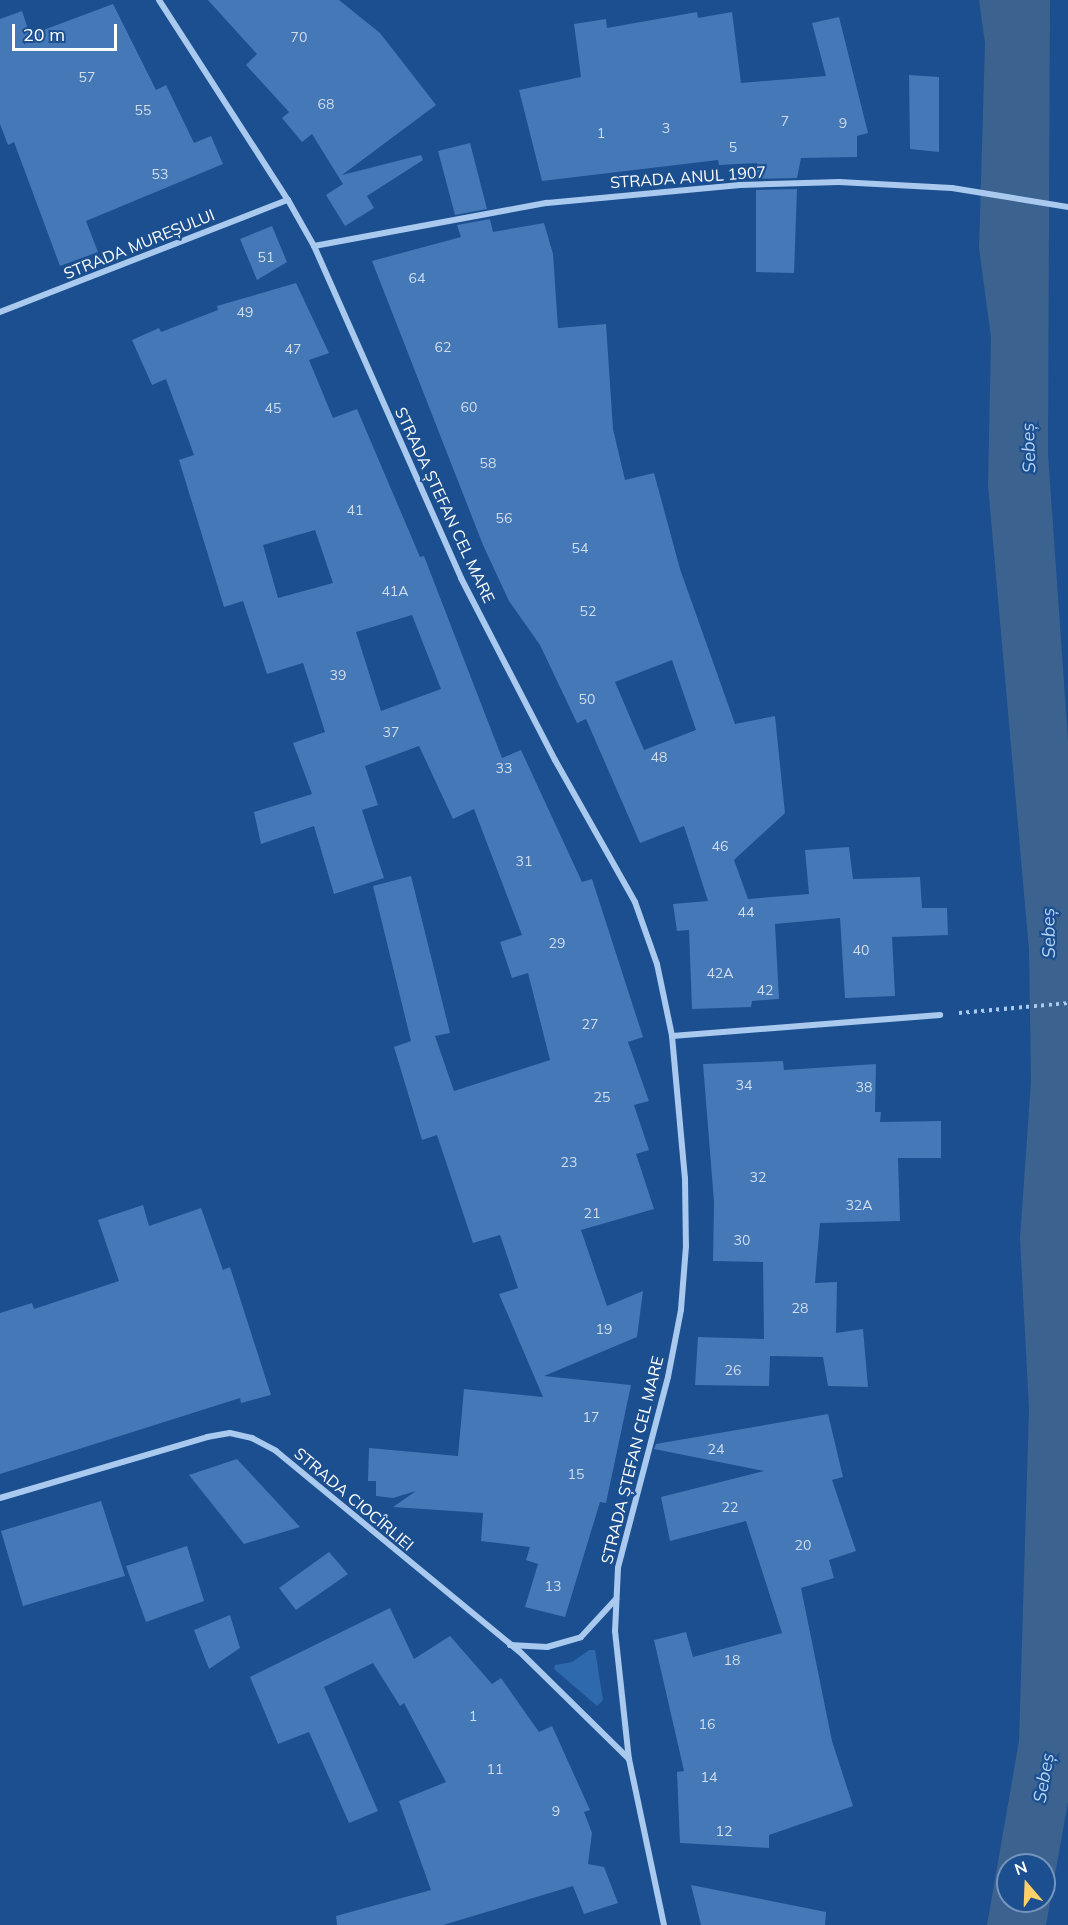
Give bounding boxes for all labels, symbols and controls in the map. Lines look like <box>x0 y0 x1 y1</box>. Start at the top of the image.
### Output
scale bar <box>15 12 120 50</box>
text: 20 m <box>23 23 65 46</box>
house number: 70 <box>291 29 307 45</box>
house number: 57 <box>79 69 95 85</box>
house number: 68 <box>318 96 334 112</box>
house number: 55 <box>135 102 151 118</box>
house number: 7 <box>781 113 789 129</box>
house number: 9 <box>839 115 847 131</box>
house number: 3 <box>662 120 670 136</box>
house number: 1 <box>597 125 605 141</box>
house number: 5 <box>729 139 737 155</box>
street label: STRADA ANUL 1907 <box>609 162 767 192</box>
house number: 53 <box>152 166 168 182</box>
street label: STRADA MUREȘULUI <box>61 205 217 283</box>
house number: 51 <box>258 249 274 265</box>
house number: 64 <box>409 270 425 286</box>
house number: 49 <box>237 304 253 320</box>
house number: 62 <box>435 339 451 355</box>
house number: 47 <box>285 341 301 357</box>
house number: 60 <box>461 399 477 415</box>
house number: 45 <box>265 400 281 416</box>
street label: STRADA ȘTEFAN CEL MARE <box>391 404 499 606</box>
water label: Sebeș <box>1017 422 1041 474</box>
house number: 58 <box>480 455 496 471</box>
house number: 41 <box>347 502 363 518</box>
house number: 56 <box>496 510 512 526</box>
house number: 54 <box>572 540 588 556</box>
house number: 41A <box>381 583 409 599</box>
house number: 52 <box>580 603 596 619</box>
house number: 39 <box>330 667 346 683</box>
house number: 50 <box>579 691 595 707</box>
house number: 37 <box>383 724 399 740</box>
house number: 48 <box>651 749 667 765</box>
house number: 33 <box>496 760 512 776</box>
house number: 46 <box>712 838 728 854</box>
house number: 31 <box>516 853 532 869</box>
house number: 44 <box>738 904 754 920</box>
water label: Sebeș <box>1038 908 1060 958</box>
house number: 29 <box>549 935 565 951</box>
house number: 40 <box>853 942 869 958</box>
house number: 42A <box>706 965 734 981</box>
house number: 42 <box>757 982 773 998</box>
house number: 27 <box>582 1016 598 1032</box>
house number: 34 <box>736 1077 752 1093</box>
house number: 38 <box>856 1079 872 1095</box>
house number: 25 <box>594 1089 610 1105</box>
house number: 23 <box>561 1154 577 1170</box>
house number: 32 <box>750 1169 766 1185</box>
house number: 32A <box>845 1197 873 1213</box>
house number: 21 <box>584 1205 600 1221</box>
house number: 30 <box>734 1232 750 1248</box>
house number: 28 <box>792 1300 808 1316</box>
house number: 19 <box>596 1321 612 1337</box>
street label: STRADA ȘTEFAN CEL MARE <box>597 1354 667 1566</box>
house number: 26 <box>725 1362 741 1378</box>
house number: 17 <box>583 1409 599 1425</box>
house number: 24 <box>708 1441 724 1457</box>
street label: STRADA CIOCÎRLIEI <box>290 1444 418 1554</box>
house number: 15 <box>568 1466 584 1482</box>
house number: 22 <box>722 1499 738 1515</box>
house number: 20 <box>795 1537 811 1553</box>
house number: 13 <box>545 1578 561 1594</box>
house number: 18 <box>724 1652 740 1668</box>
house number: 1 <box>469 1708 477 1724</box>
house number: 16 <box>699 1716 715 1732</box>
water label: Sebeș <box>1029 1751 1059 1805</box>
house number: 11 <box>487 1761 503 1777</box>
house number: 14 <box>701 1769 717 1785</box>
house number: 9 <box>552 1803 560 1819</box>
house number: 12 <box>716 1823 732 1839</box>
north arrow <box>996 1853 1056 1913</box>
text: N <box>1012 1856 1030 1879</box>

